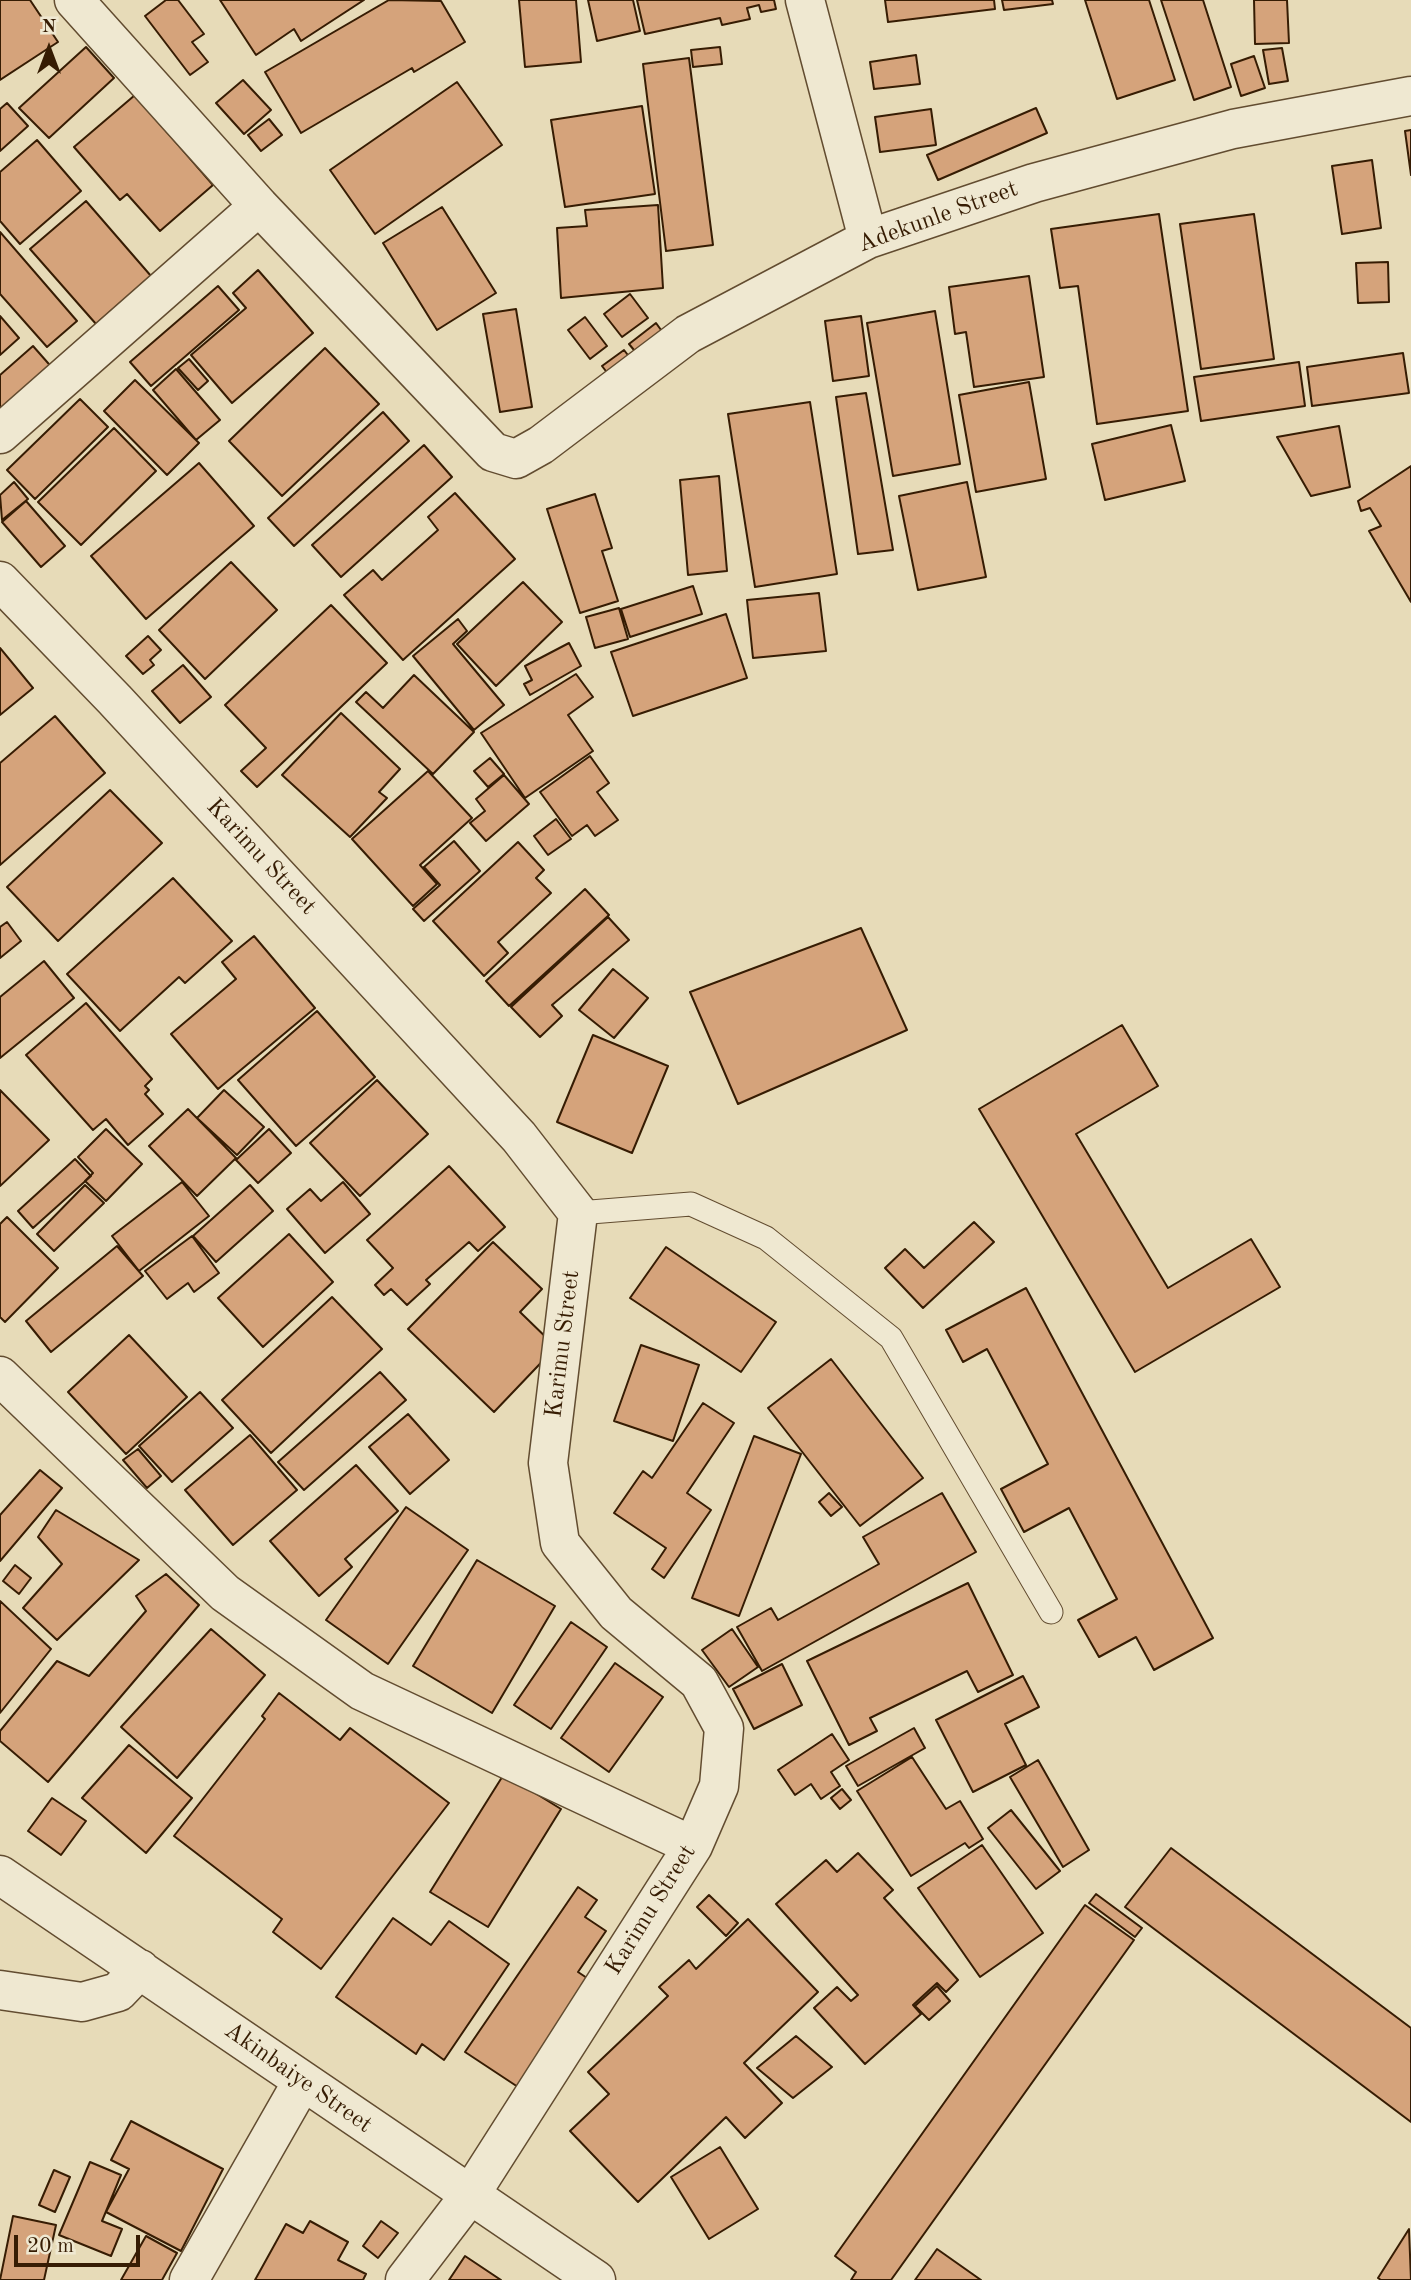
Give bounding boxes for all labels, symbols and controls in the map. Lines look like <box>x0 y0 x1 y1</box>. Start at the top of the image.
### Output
north arrow <box>14 14 84 84</box>
text: N <box>42 18 56 37</box>
street label: Adekunle Street <box>854 175 1022 259</box>
street label: Karimu Street <box>200 793 322 921</box>
street label: Karimu Street <box>540 1269 586 1419</box>
street label: Karimu Street <box>599 1839 703 1981</box>
street label: Akinbaiye Street <box>219 2016 377 2140</box>
scale bar <box>18 2220 144 2264</box>
text: 20 m <box>27 2236 74 2257</box>

